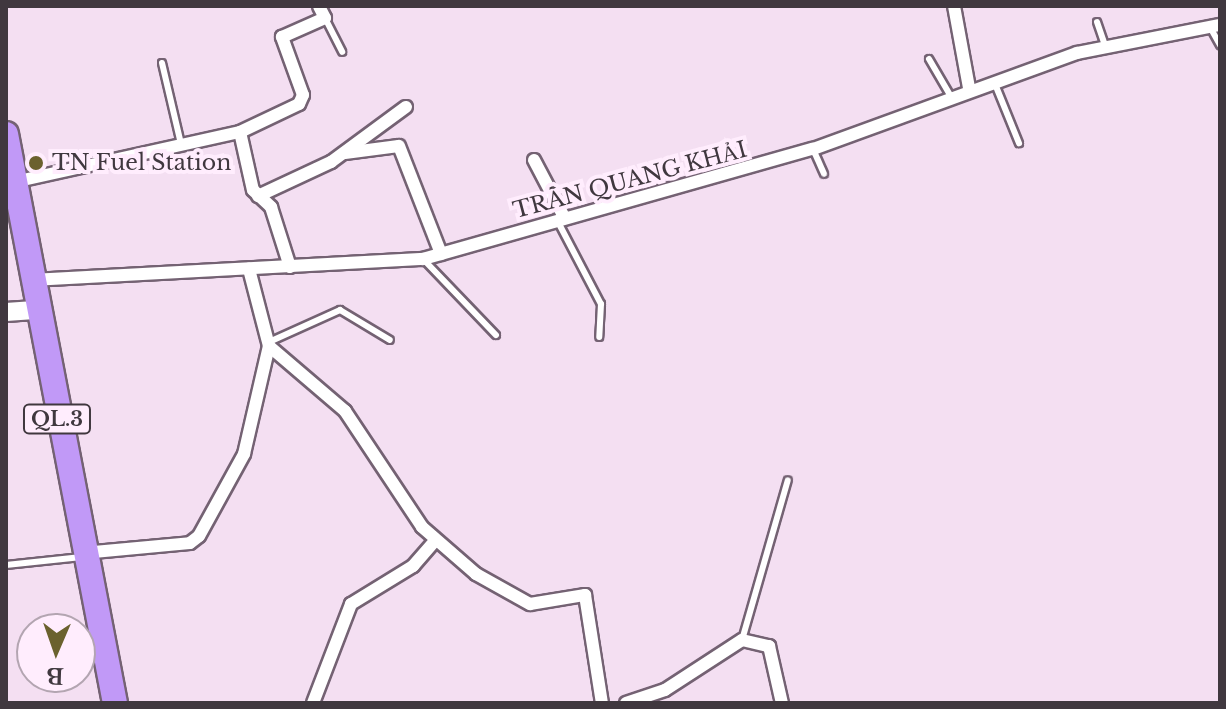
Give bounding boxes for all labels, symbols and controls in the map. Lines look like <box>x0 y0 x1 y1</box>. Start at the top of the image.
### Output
street label: TRẦN QUANG KHẢI <box>510 136 750 224</box>
place label: TN Fuel Station <box>52 150 231 176</box>
marker: TN Fuel Station <box>27 154 45 172</box>
road number: QL.3 <box>21 403 93 435</box>
north arrow <box>16 613 96 693</box>
text: B <box>46 662 64 689</box>

